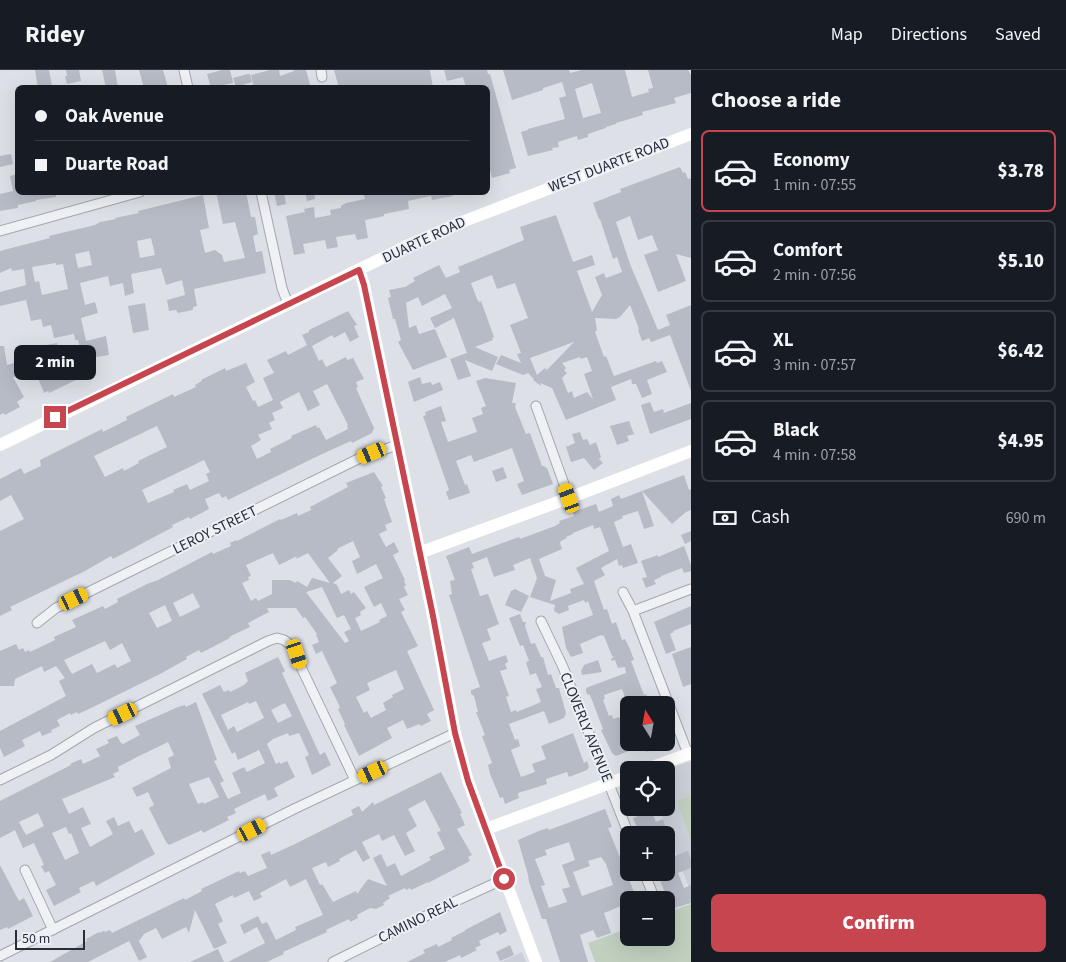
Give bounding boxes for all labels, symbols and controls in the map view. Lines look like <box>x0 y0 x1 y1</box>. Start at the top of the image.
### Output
text: Ridey <box>25 17 85 52</box>
text: Map <box>831 22 863 47</box>
text: Directions <box>891 22 967 47</box>
text: Saved <box>995 22 1041 47</box>
text: Choose a ride <box>711 84 841 116</box>
text: Oak Avenue <box>65 103 164 130</box>
street label: WEST DUARTE ROAD <box>545 132 673 198</box>
text: Economy <box>773 147 850 174</box>
icon: car <box>713 149 758 194</box>
text: Duarte Road <box>65 151 169 178</box>
text: $3.78 <box>998 158 1044 185</box>
text: 1 min · 07:55 <box>773 174 856 196</box>
street label: DUARTE ROAD <box>379 212 469 268</box>
text: Comfort <box>773 237 843 264</box>
icon: car <box>713 239 758 284</box>
text: $5.10 <box>998 248 1044 275</box>
text: 2 min · 07:56 <box>773 264 856 286</box>
text: XL <box>773 327 794 354</box>
icon: car <box>713 329 758 374</box>
text: $6.42 <box>998 338 1044 365</box>
callout: 2 min <box>14 344 96 380</box>
text: 2 min <box>35 351 75 373</box>
text: 3 min · 07:57 <box>773 354 856 376</box>
route end <box>44 406 66 428</box>
text: Black <box>773 417 819 444</box>
icon: car <box>713 419 758 464</box>
text: $4.95 <box>998 428 1044 455</box>
car <box>355 440 388 466</box>
text: 4 min · 07:58 <box>773 444 856 466</box>
car <box>556 481 581 515</box>
street label: LEROY STREET <box>169 500 261 560</box>
icon: cash <box>711 504 739 532</box>
text: Cash <box>751 504 790 531</box>
text: 690 m <box>1006 507 1046 529</box>
car <box>57 586 90 612</box>
car <box>285 637 308 671</box>
street label: CLOVERLY AVENUE <box>554 669 618 785</box>
north arrow <box>620 696 675 751</box>
map controls <box>620 696 675 946</box>
car <box>106 701 139 727</box>
car <box>356 759 389 785</box>
button: locate <box>620 761 675 816</box>
car <box>235 817 268 843</box>
button: + <box>620 826 675 881</box>
route start <box>493 868 515 890</box>
button: − <box>620 891 675 946</box>
street label: CAMINO REAL <box>375 892 461 948</box>
button: Confirm <box>711 894 1046 952</box>
scale bar <box>15 927 85 950</box>
text: 50 m <box>22 929 50 949</box>

